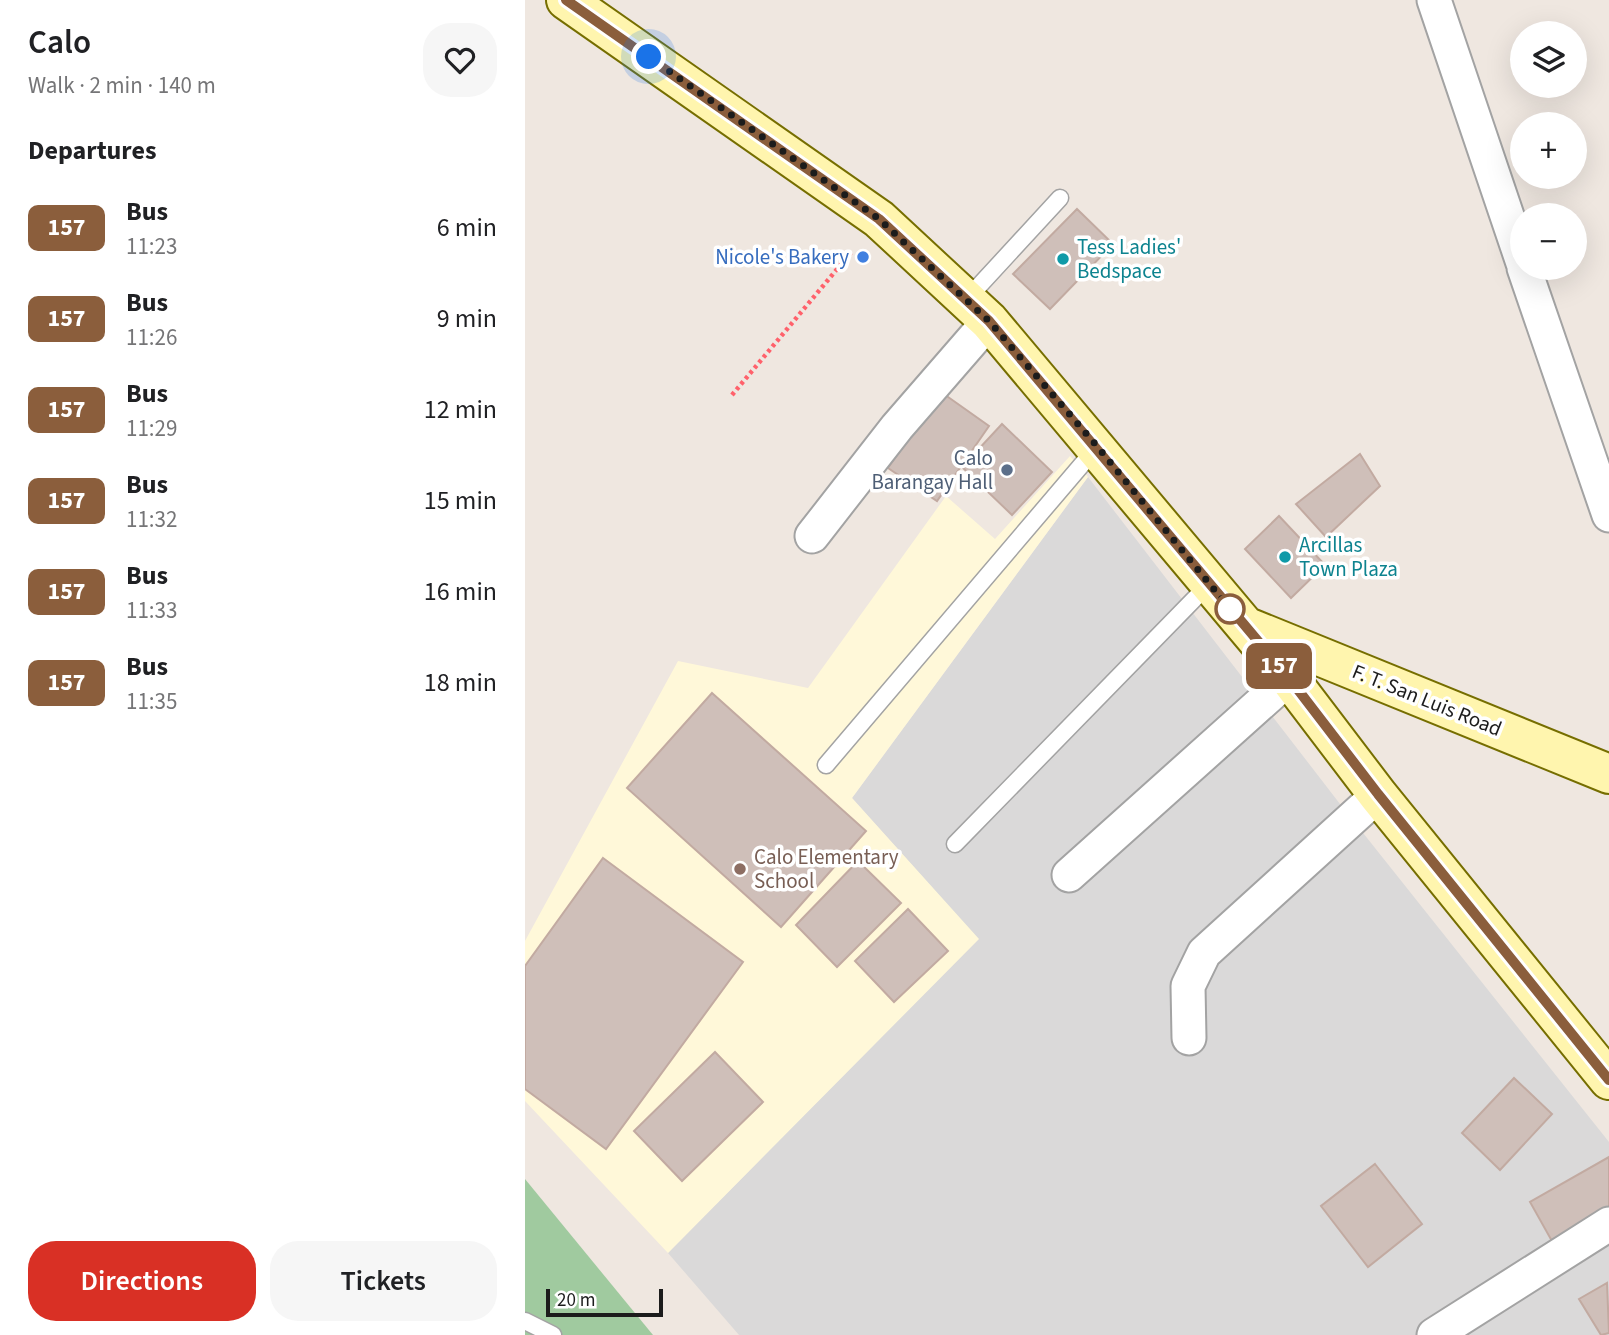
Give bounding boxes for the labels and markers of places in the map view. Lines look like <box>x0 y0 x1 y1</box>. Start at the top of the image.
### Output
place label: Tess Ladies' Bedspace <box>1077 232 1181 286</box>
place label: Nicole's Bakery <box>715 242 849 272</box>
marker: Nicole's Bakery <box>855 249 871 265</box>
marker: Tess Ladies' Bedspace <box>1055 251 1071 267</box>
place label: Calo Barangay Hall <box>871 443 993 497</box>
marker: Calo Barangay Hall <box>999 462 1015 478</box>
place label: Arcillas Town Plaza <box>1299 530 1398 584</box>
marker: Arcillas Town Plaza <box>1277 549 1293 565</box>
unlabelled marker <box>1215 594 1245 624</box>
place label: Calo Elementary School <box>754 842 899 896</box>
marker: Calo Elementary School <box>732 861 748 877</box>

